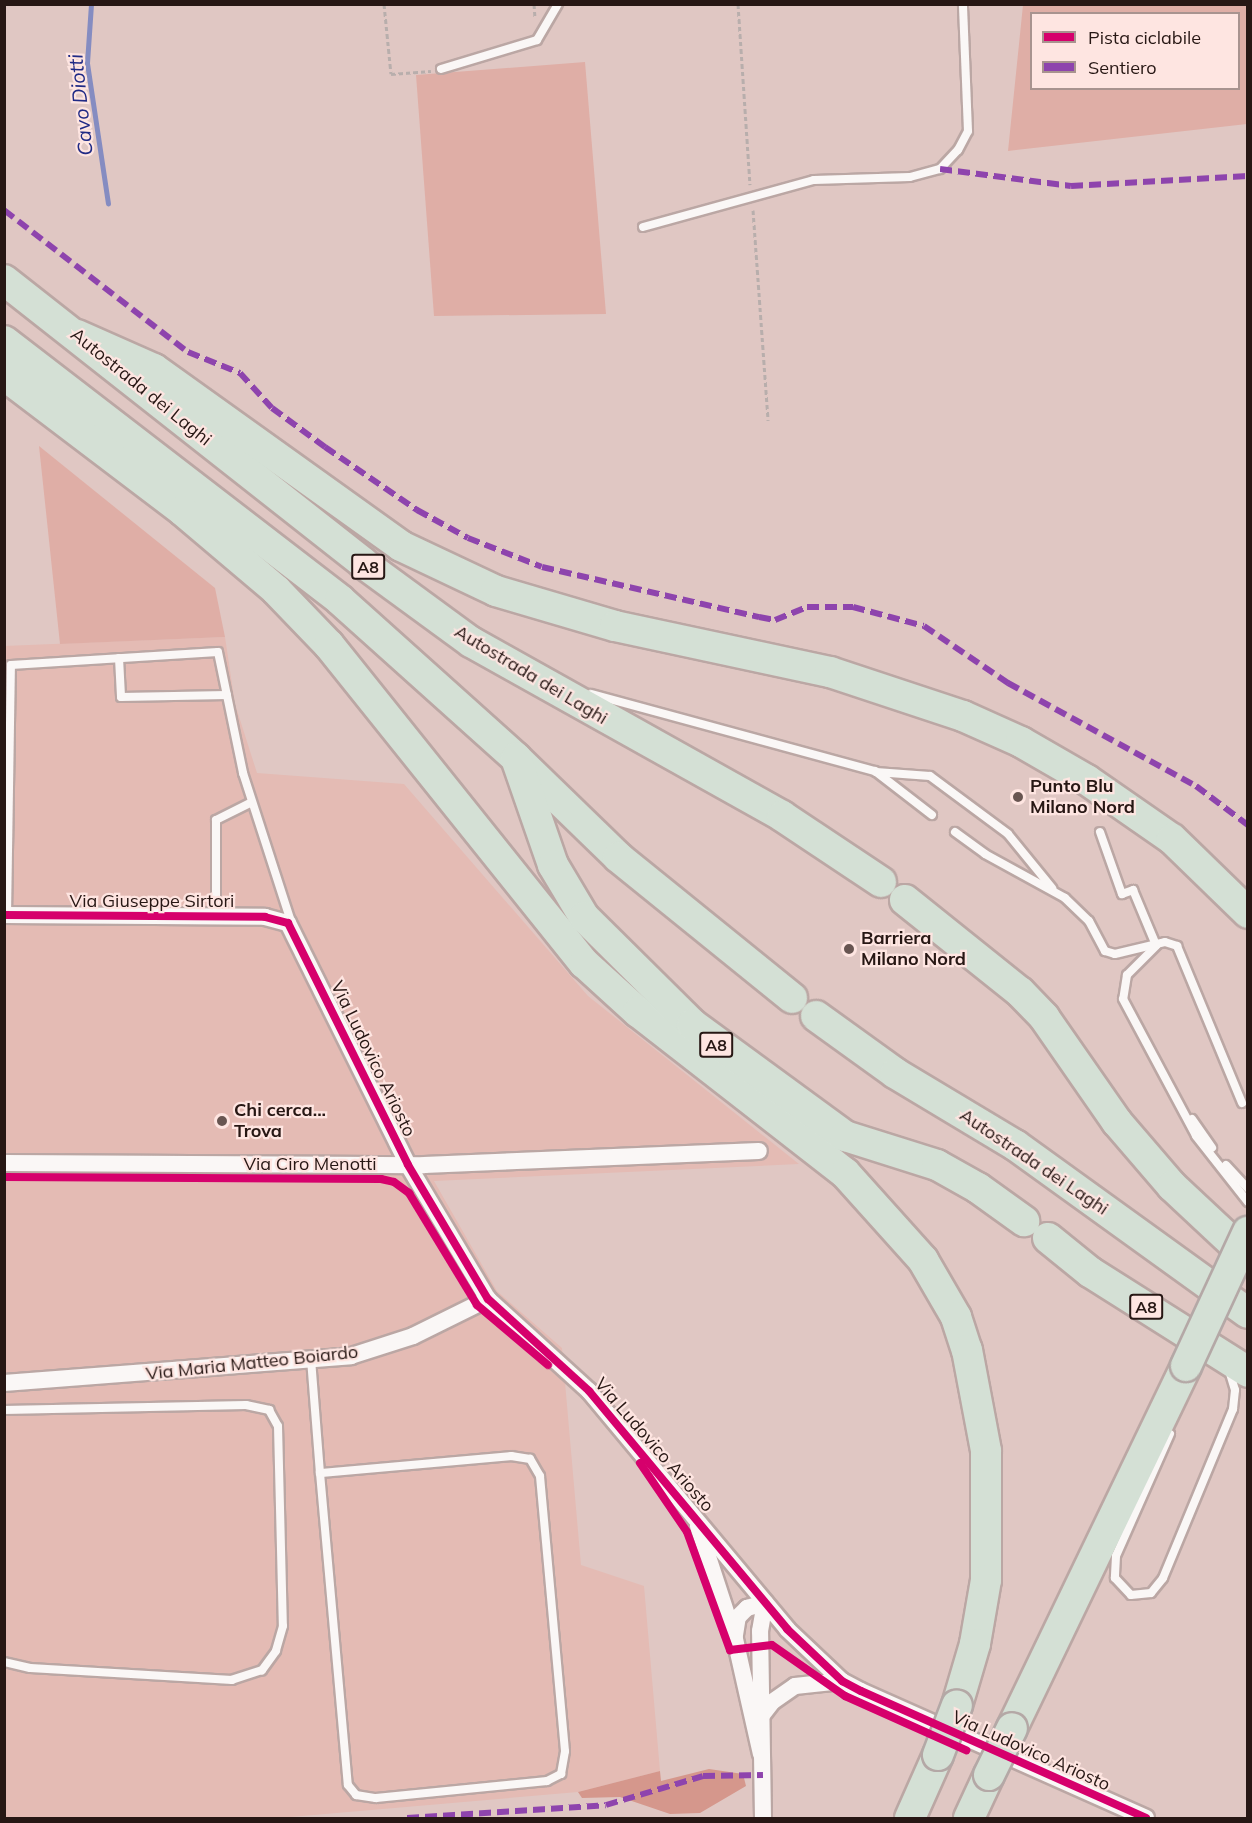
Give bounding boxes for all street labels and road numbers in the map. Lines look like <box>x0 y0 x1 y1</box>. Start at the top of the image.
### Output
street label: Autostrada dei Laghi <box>66 324 216 450</box>
road number: A8 <box>350 554 386 580</box>
street label: Autostrada dei Laghi <box>451 621 611 729</box>
street label: Via Giuseppe Sirtori <box>70 890 234 912</box>
street label: Via Ludovico Ariosto <box>326 978 420 1140</box>
road number: A8 <box>698 1032 734 1058</box>
street label: Autostrada dei Laghi <box>956 1104 1112 1220</box>
street label: Via Ciro Menotti <box>244 1153 376 1175</box>
road number: A8 <box>1128 1294 1164 1320</box>
street label: Via Maria Matteo Boiardo <box>145 1341 359 1385</box>
street label: Via Ludovico Ariosto <box>590 1374 718 1516</box>
street label: Via Ludovico Ariosto <box>949 1706 1113 1796</box>

